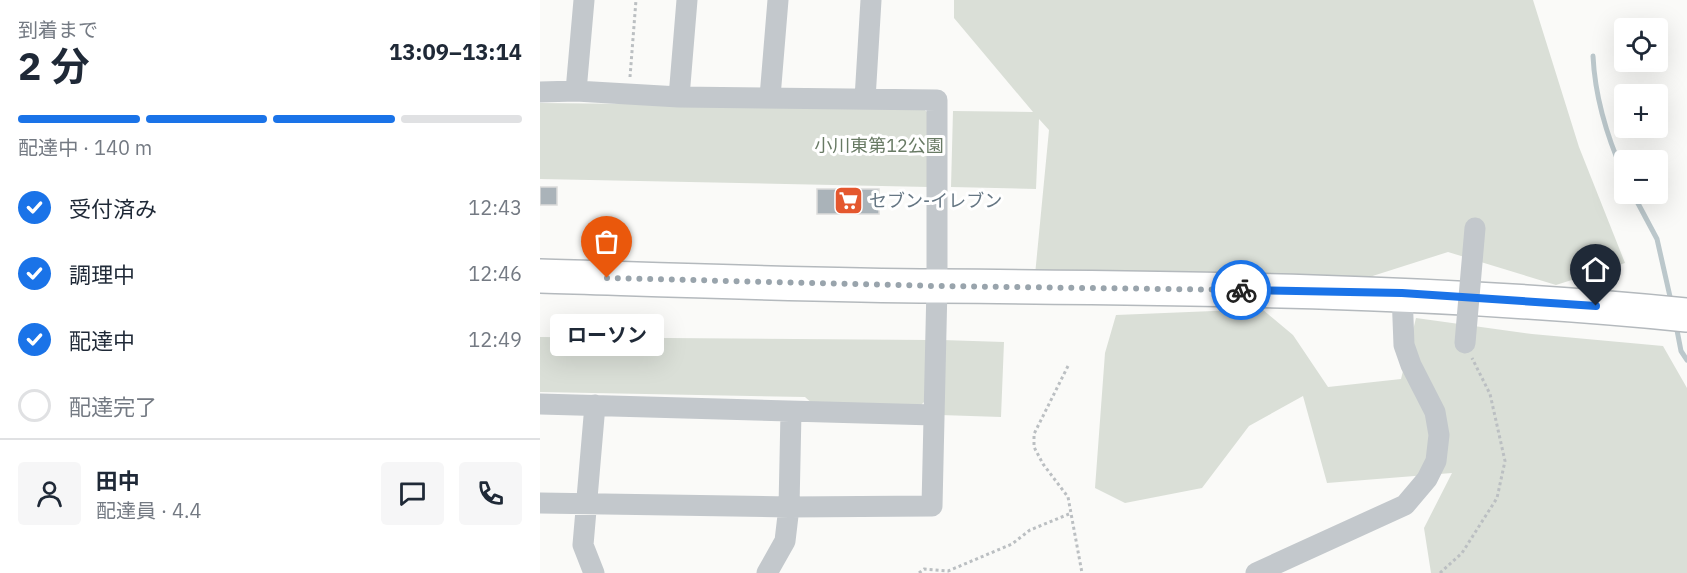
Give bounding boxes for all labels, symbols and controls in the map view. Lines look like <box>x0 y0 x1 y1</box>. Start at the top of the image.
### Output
text: 到着まで <box>18 16 98 43</box>
map controls <box>1614 18 1668 204</box>
button: locate <box>1614 18 1668 72</box>
text: 13:09–13:14 <box>389 37 522 66</box>
text: 2 分 <box>18 40 90 91</box>
button: + <box>1614 84 1668 138</box>
text: 配達中 · 140 m <box>18 134 152 161</box>
park label: 小川東第12公園 <box>814 134 944 157</box>
button: − <box>1614 150 1668 204</box>
supermarket icon: セブン-イレブン <box>832 185 864 217</box>
place label: セブン-イレブン <box>869 189 1002 212</box>
icon: check <box>18 191 51 224</box>
text: 受付済み <box>69 194 157 223</box>
text: 12:43 <box>468 194 522 221</box>
pin <box>581 216 632 278</box>
icon: bag <box>590 225 623 258</box>
pin <box>1570 244 1621 306</box>
icon: home <box>1579 253 1612 286</box>
icon: check <box>18 257 51 290</box>
text: 調理中 <box>69 260 135 289</box>
text: 12:46 <box>468 260 522 287</box>
courier <box>1211 260 1271 320</box>
icon: bike <box>1225 274 1258 307</box>
callout: ローソン <box>550 314 664 356</box>
text: ローソン <box>567 321 647 348</box>
icon: check <box>18 323 51 356</box>
text: 配達中 <box>69 326 135 355</box>
text: 12:49 <box>468 326 522 353</box>
text: 配達完了 <box>69 392 157 421</box>
button: person <box>18 462 81 525</box>
button: chat <box>381 462 444 525</box>
button: phone <box>459 462 522 525</box>
text: 田中 <box>96 466 140 495</box>
text: 配達員 · 4.4 <box>96 497 201 524</box>

